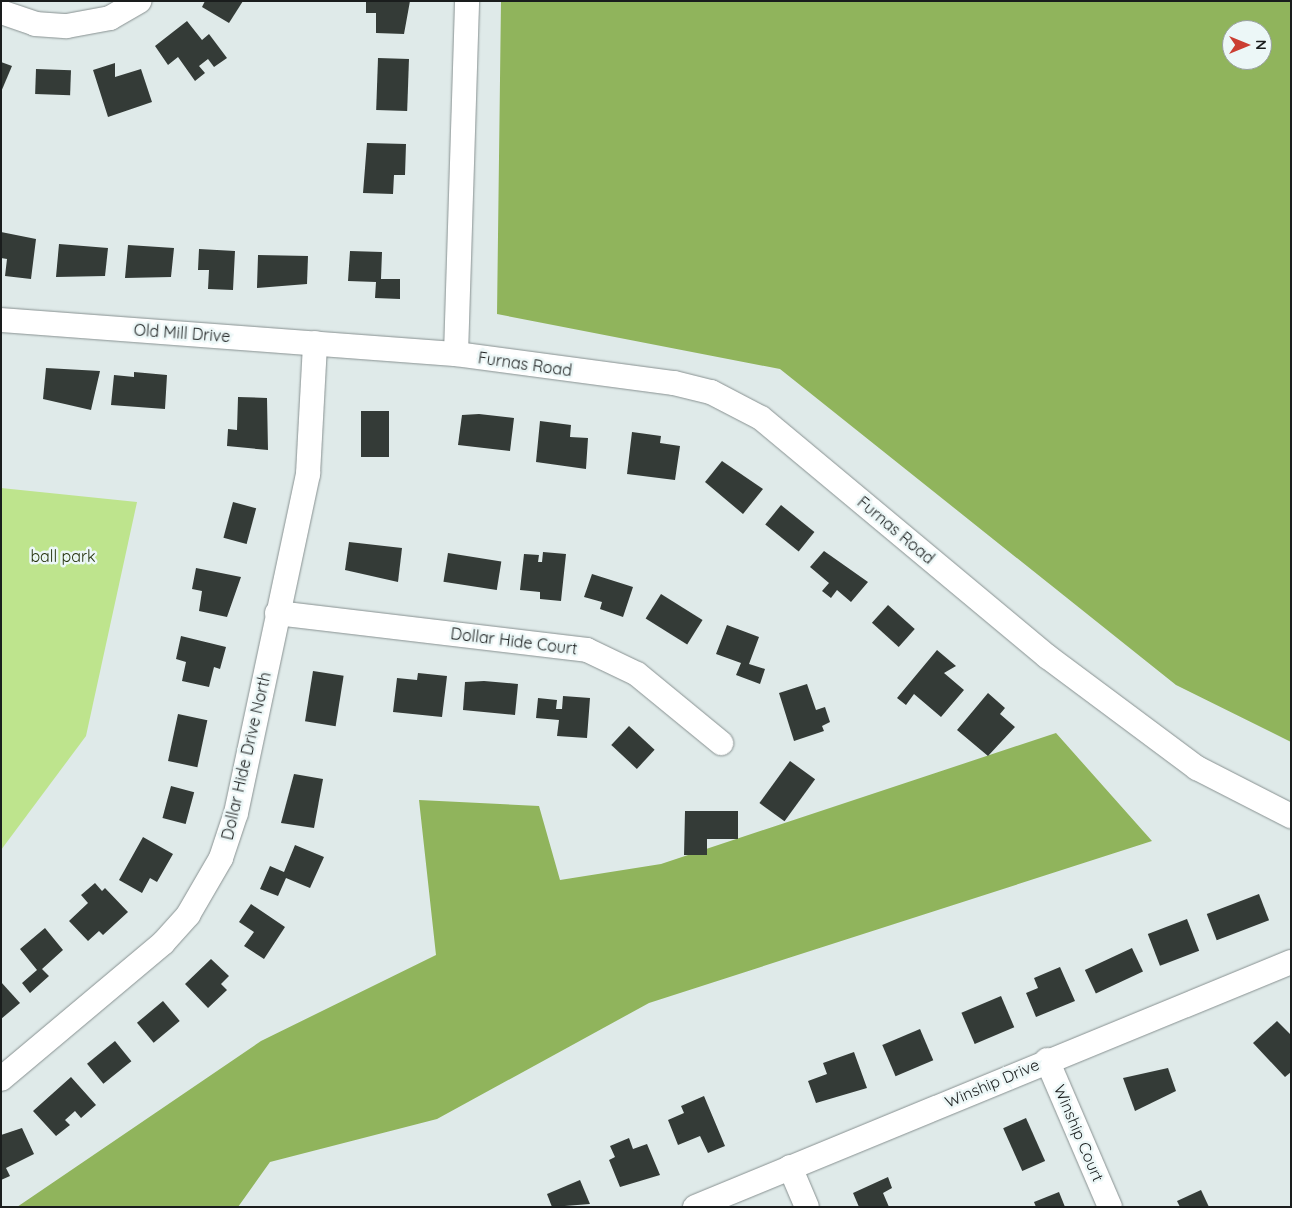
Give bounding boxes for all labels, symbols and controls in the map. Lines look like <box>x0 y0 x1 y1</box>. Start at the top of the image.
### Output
north arrow <box>1222 20 1272 70</box>
text: N <box>1252 40 1270 50</box>
street label: Old Mill Drive <box>133 320 231 346</box>
street label: Furnas Road <box>477 348 573 380</box>
street label: Furnas Road <box>854 492 938 568</box>
park label: ball park <box>30 546 96 566</box>
street label: Dollar Hide Court <box>449 624 579 658</box>
street label: Dollar Hide Drive North <box>217 670 275 842</box>
street label: Winship Drive <box>942 1054 1042 1112</box>
street label: Winship Court <box>1050 1082 1108 1184</box>

